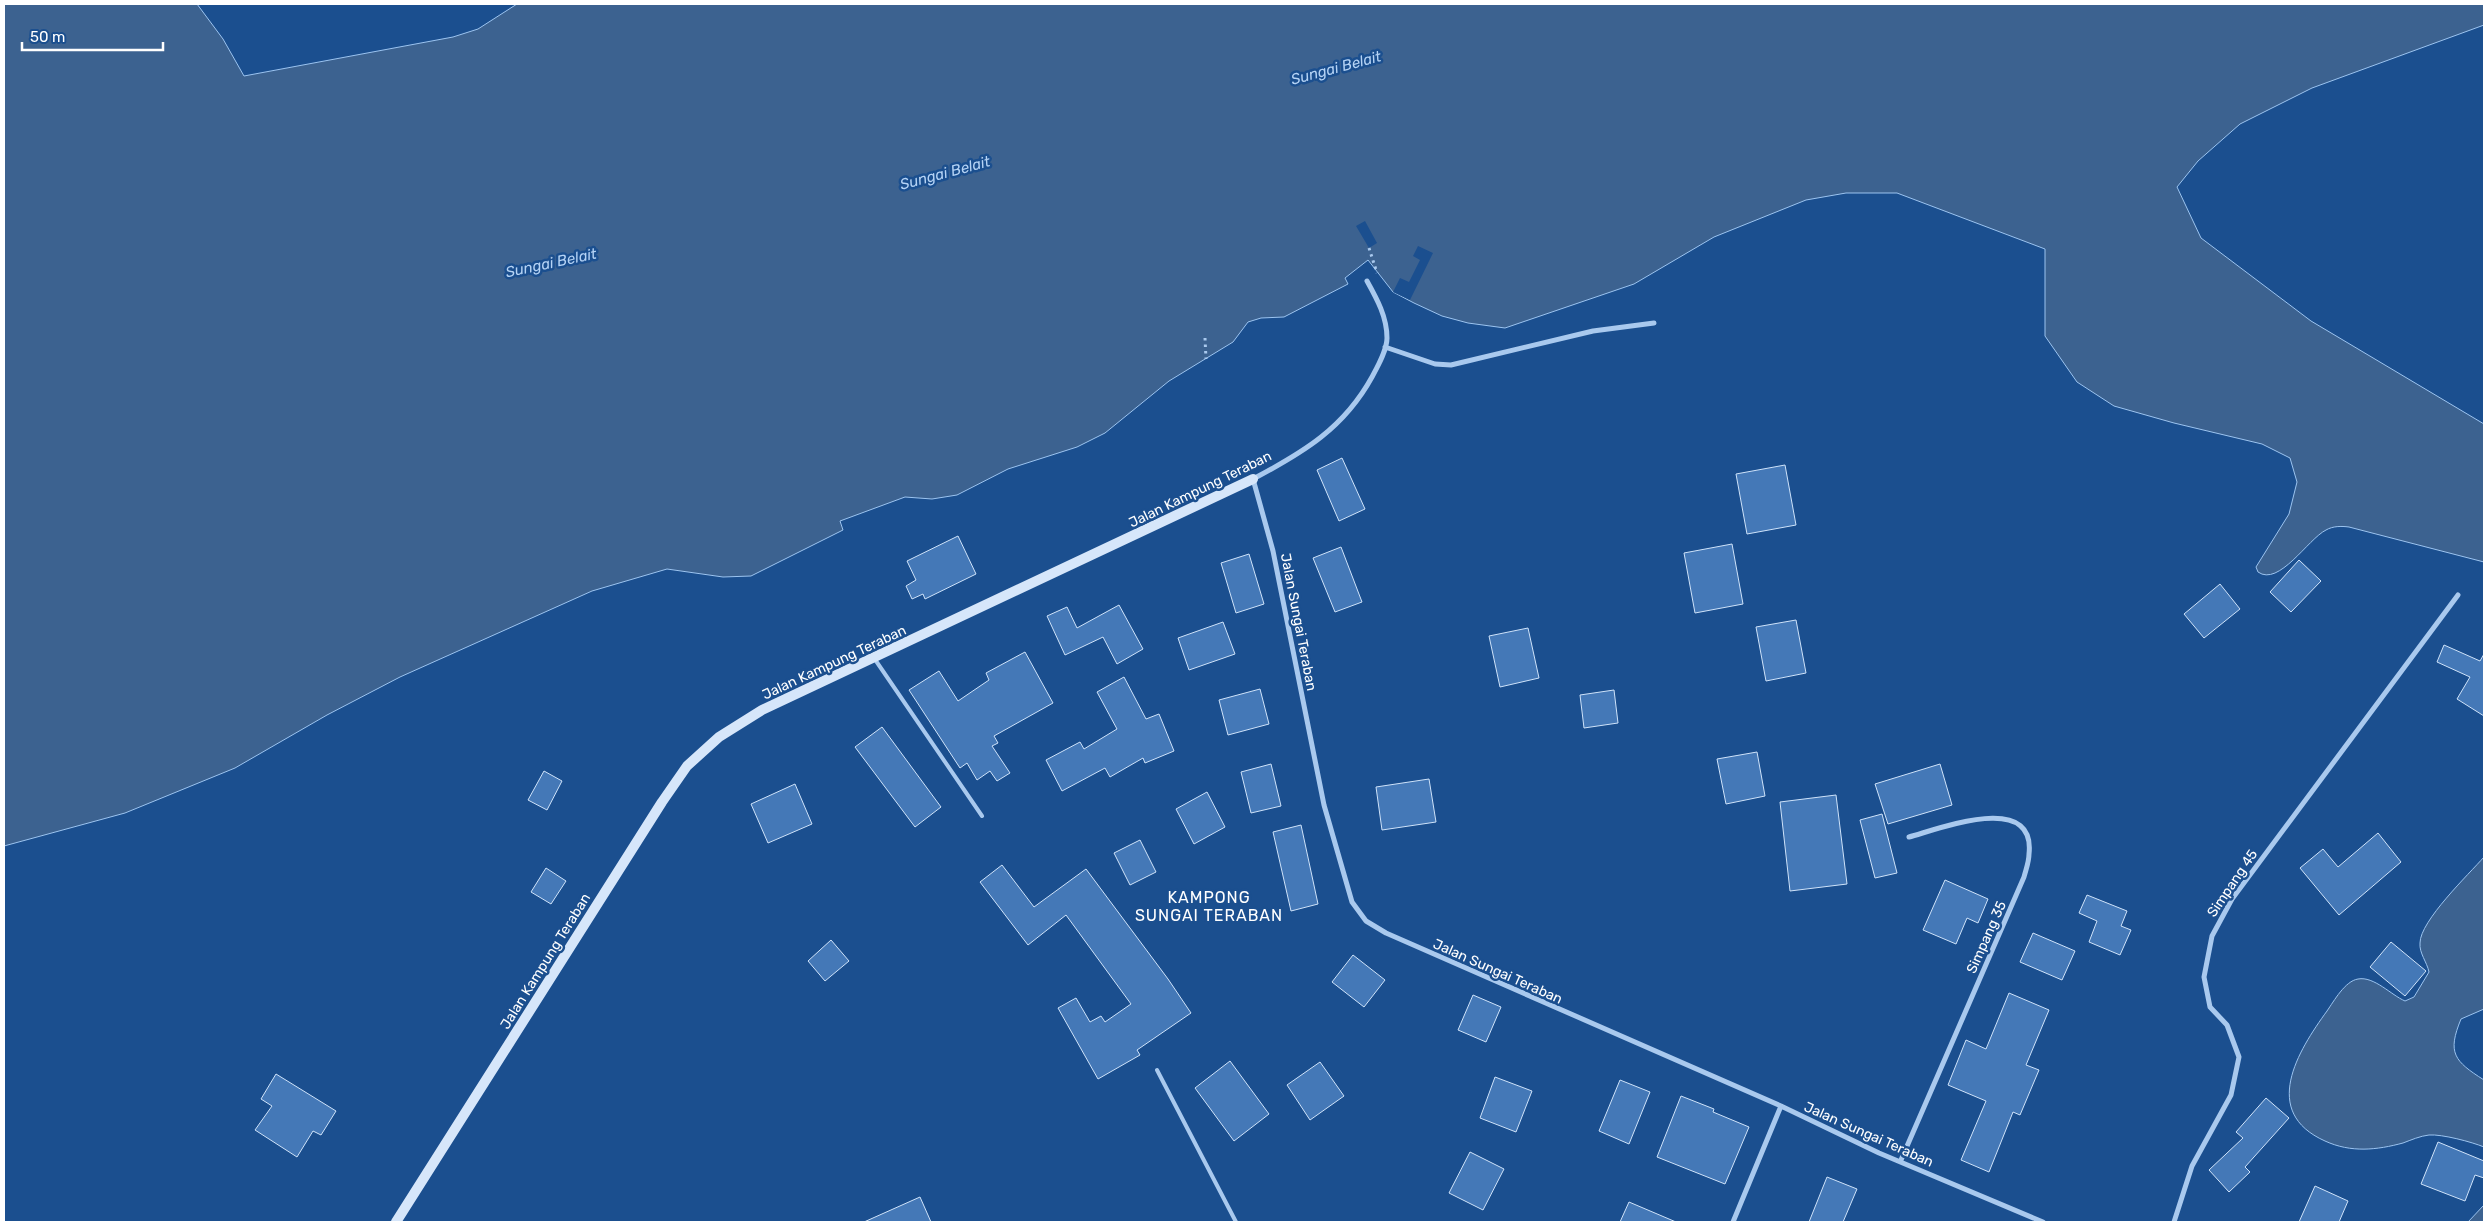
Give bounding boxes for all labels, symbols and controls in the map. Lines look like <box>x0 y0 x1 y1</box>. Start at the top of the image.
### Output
scale bar <box>22 20 164 52</box>
text: 50 m <box>30 28 65 46</box>
water label: Sungai Belait <box>1289 47 1383 89</box>
water label: Sungai Belait <box>898 152 992 194</box>
water label: Sungai Belait <box>504 244 598 281</box>
street label: Jalan Kampung Teraban <box>1126 447 1274 531</box>
street label: Jalan Sungai Teraban <box>1277 552 1320 692</box>
street label: Jalan Kampung Teraban <box>760 622 909 703</box>
street label: Simpang 45 <box>2204 846 2261 920</box>
district label: KAMPONG SUNGAI TERABAN <box>1135 888 1283 925</box>
street label: Jalan Kampung Teraban <box>497 890 594 1032</box>
street label: Simpang 35 <box>1963 898 2010 976</box>
street label: Jalan Sungai Teraban <box>1430 935 1565 1008</box>
street label: Jalan Sungai Teraban <box>1801 1098 1936 1171</box>

